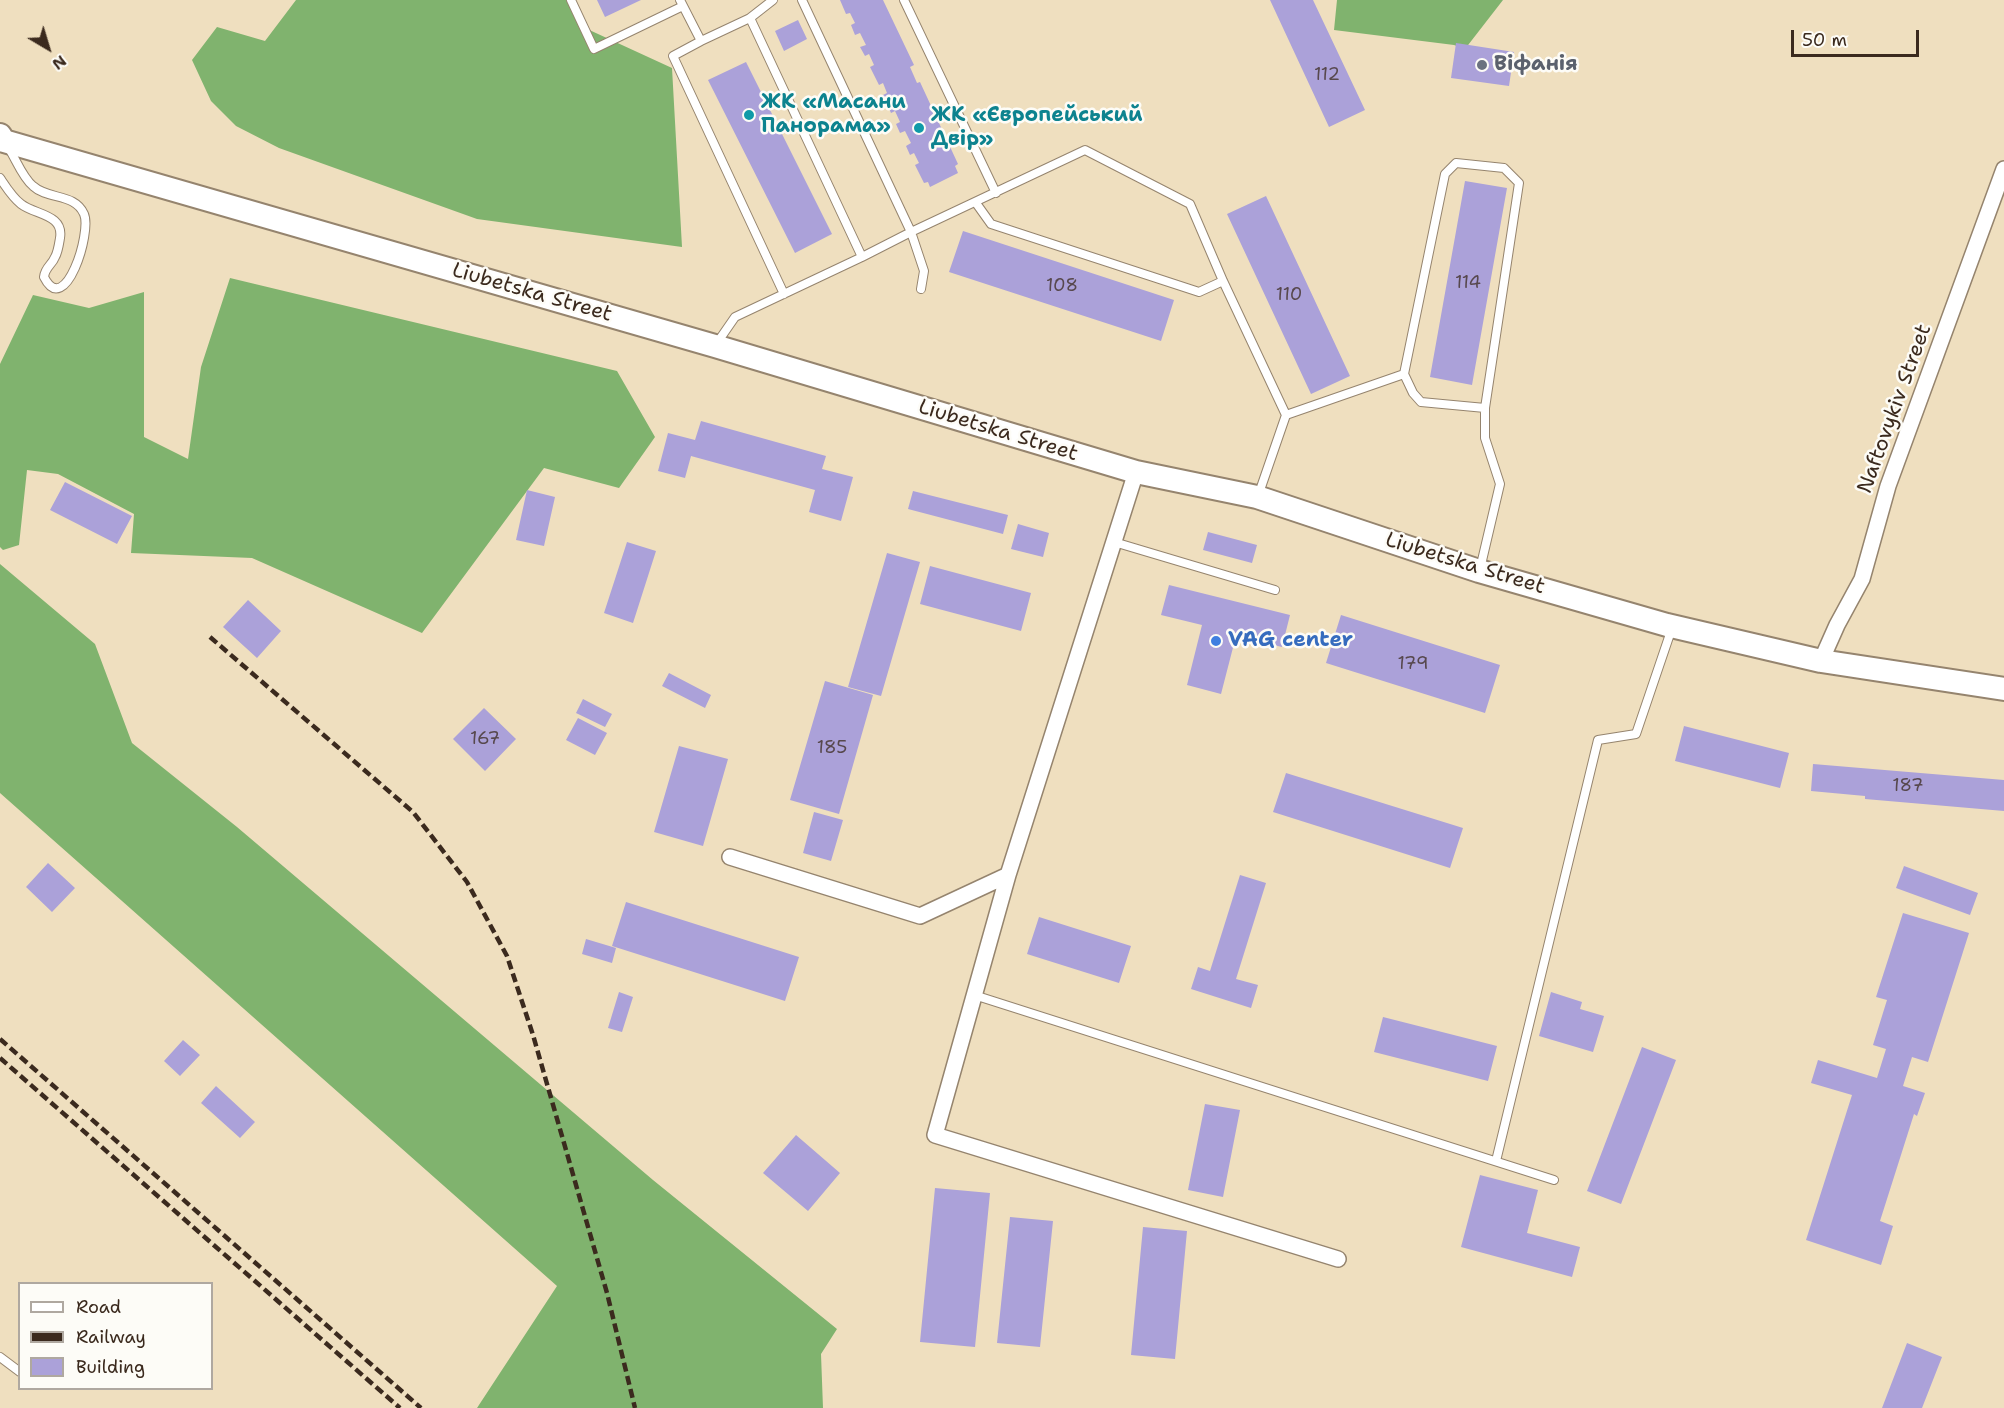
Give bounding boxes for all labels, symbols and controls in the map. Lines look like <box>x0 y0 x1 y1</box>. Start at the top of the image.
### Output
north arrow <box>18 18 78 78</box>
scale bar <box>1794 18 1922 56</box>
text: 50 m <box>1802 28 1847 52</box>
text: N <box>48 50 71 75</box>
place label: Віфанія <box>1494 52 1578 78</box>
marker: Віфанія <box>1475 58 1489 72</box>
house number: 112 <box>1314 64 1340 86</box>
place label: ЖК «Масани Панорама» <box>761 90 906 140</box>
place label: ЖК «Європейський Двір» <box>931 103 1143 153</box>
marker: ЖК «Масани Панорама» <box>742 108 756 122</box>
marker: ЖК «Європейський Двір» <box>912 121 926 135</box>
street label: Liubetska Street <box>449 258 615 328</box>
house number: 114 <box>1455 272 1481 294</box>
house number: 108 <box>1046 275 1078 297</box>
house number: 110 <box>1276 284 1302 306</box>
street label: Naftovykiv Street <box>1853 321 1937 497</box>
street label: Liubetska Street <box>915 395 1081 467</box>
street label: Liubetska Street <box>1382 528 1548 600</box>
place label: VAG center <box>1228 628 1353 654</box>
marker: VAG center <box>1209 634 1223 648</box>
house number: 179 <box>1397 653 1429 675</box>
house number: 167 <box>470 728 500 750</box>
house number: 185 <box>817 737 847 759</box>
house number: 187 <box>1892 775 1924 797</box>
legend <box>18 1282 213 1390</box>
text: Road <box>76 1295 121 1319</box>
text: Railway <box>76 1325 146 1349</box>
text: Building <box>76 1355 145 1379</box>

